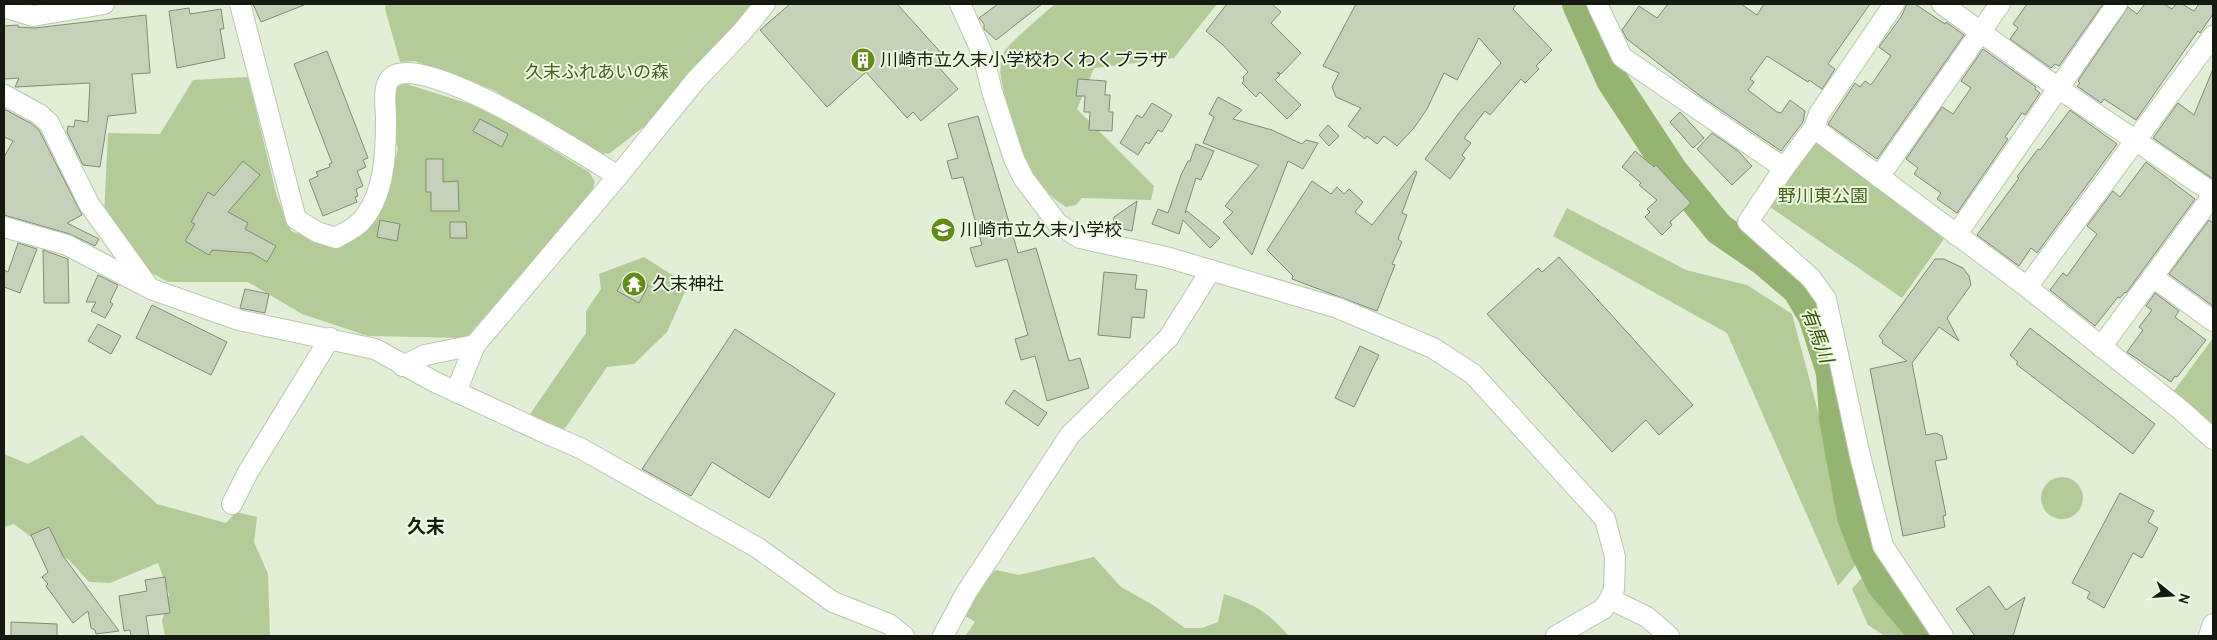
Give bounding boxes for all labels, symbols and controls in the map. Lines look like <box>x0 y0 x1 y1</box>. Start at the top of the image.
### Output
building icon: 川崎市立久末小学校わくわくプラザ <box>850 47 876 73</box>
place label: 川崎市立久末小学校わくわくプラザ <box>880 50 1168 73</box>
park label: 久末ふれあいの森 <box>525 62 669 85</box>
park label: 野川東公園 <box>1778 186 1868 209</box>
school or university icon: 川崎市立久末小学校 <box>930 217 956 243</box>
place label: 川崎市立久末小学校 <box>960 220 1122 243</box>
temple icon: 久末神社 <box>621 271 647 297</box>
place label: 久末神社 <box>652 274 724 297</box>
water label: 有馬川 <box>1795 305 1838 368</box>
district label: 久末 <box>407 516 445 540</box>
north arrow <box>2147 570 2197 620</box>
text: N <box>2173 591 2193 606</box>

